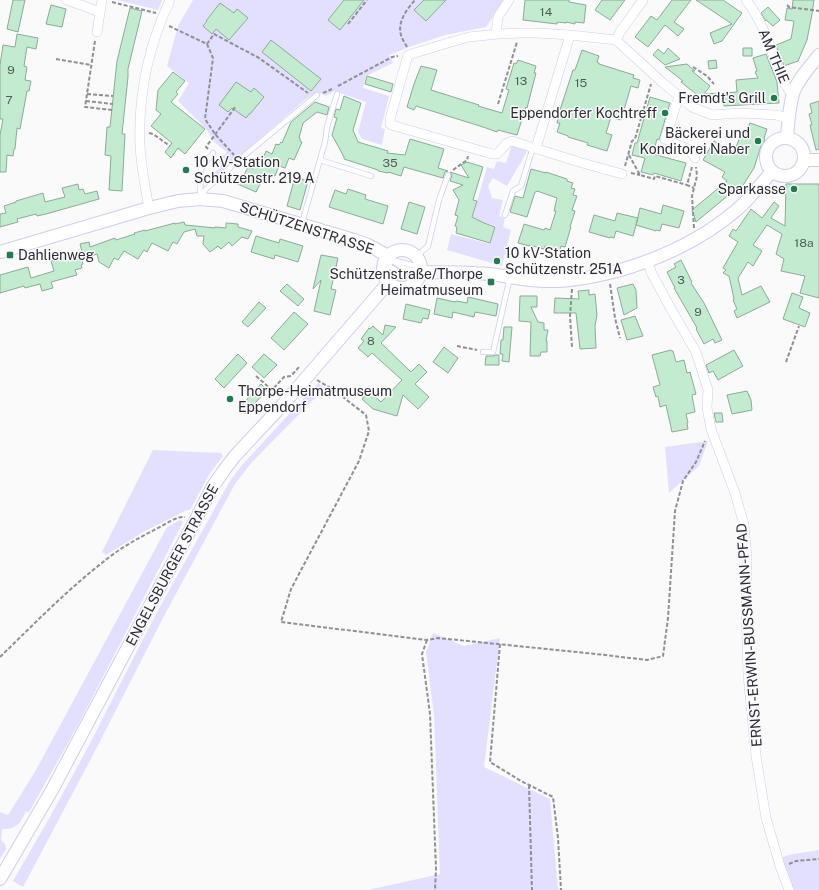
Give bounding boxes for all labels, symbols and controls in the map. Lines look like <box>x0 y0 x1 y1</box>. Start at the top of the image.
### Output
house number: 14 <box>540 5 553 19</box>
street label: AM THIE <box>755 26 793 86</box>
house number: 9 <box>7 63 15 77</box>
house number: 13 <box>515 74 527 88</box>
house number: 15 <box>575 76 588 90</box>
place label: Fremdt's Grill <box>678 90 766 106</box>
house number: 7 <box>5 93 13 107</box>
marker: Fremdt's Grill <box>769 93 779 103</box>
place label: Eppendorfer Kochtreff <box>510 105 657 121</box>
marker: Eppendorfer Kochtreff <box>660 108 670 118</box>
place label: Bäckerei und Konditorei Naber <box>640 125 750 157</box>
marker: Bäckerei und Konditorei Naber <box>753 136 763 146</box>
place label: 10 kV-Station Schützenstr. 219 A <box>194 154 315 186</box>
house number: 35 <box>382 156 398 170</box>
marker: 10 kV-Station Schützenstr. 219 A <box>181 165 191 175</box>
place label: Sparkasse <box>718 181 786 197</box>
marker: Sparkasse <box>789 184 799 194</box>
street label: SCHÜTZENSTRASSE <box>238 197 377 257</box>
house number: 18a <box>794 236 814 250</box>
place label: 10 kV-Station Schützenstr. 251A <box>505 245 622 277</box>
place label: Dahlienweg <box>18 247 95 263</box>
marker: Dahlienweg <box>5 250 15 260</box>
marker: 10 kV-Station Schützenstr. 251A <box>492 256 502 266</box>
place label: Schützenstraße/Thorpe Heimatmuseum <box>329 266 483 298</box>
house number: 3 <box>677 273 685 287</box>
marker: Schützenstraße/Thorpe Heimatmuseum <box>486 277 496 287</box>
house number: 9 <box>694 305 702 319</box>
house number: 8 <box>367 334 375 348</box>
place label: Thorpe-Heimatmuseum Eppendorf <box>238 383 392 415</box>
marker: Thorpe-Heimatmuseum Eppendorf <box>225 394 235 404</box>
street label: ENGELSBURGER STRASSE <box>123 481 221 649</box>
street label: ERNST-ERWIN-BUSSMANN-PFAD <box>733 523 765 747</box>

